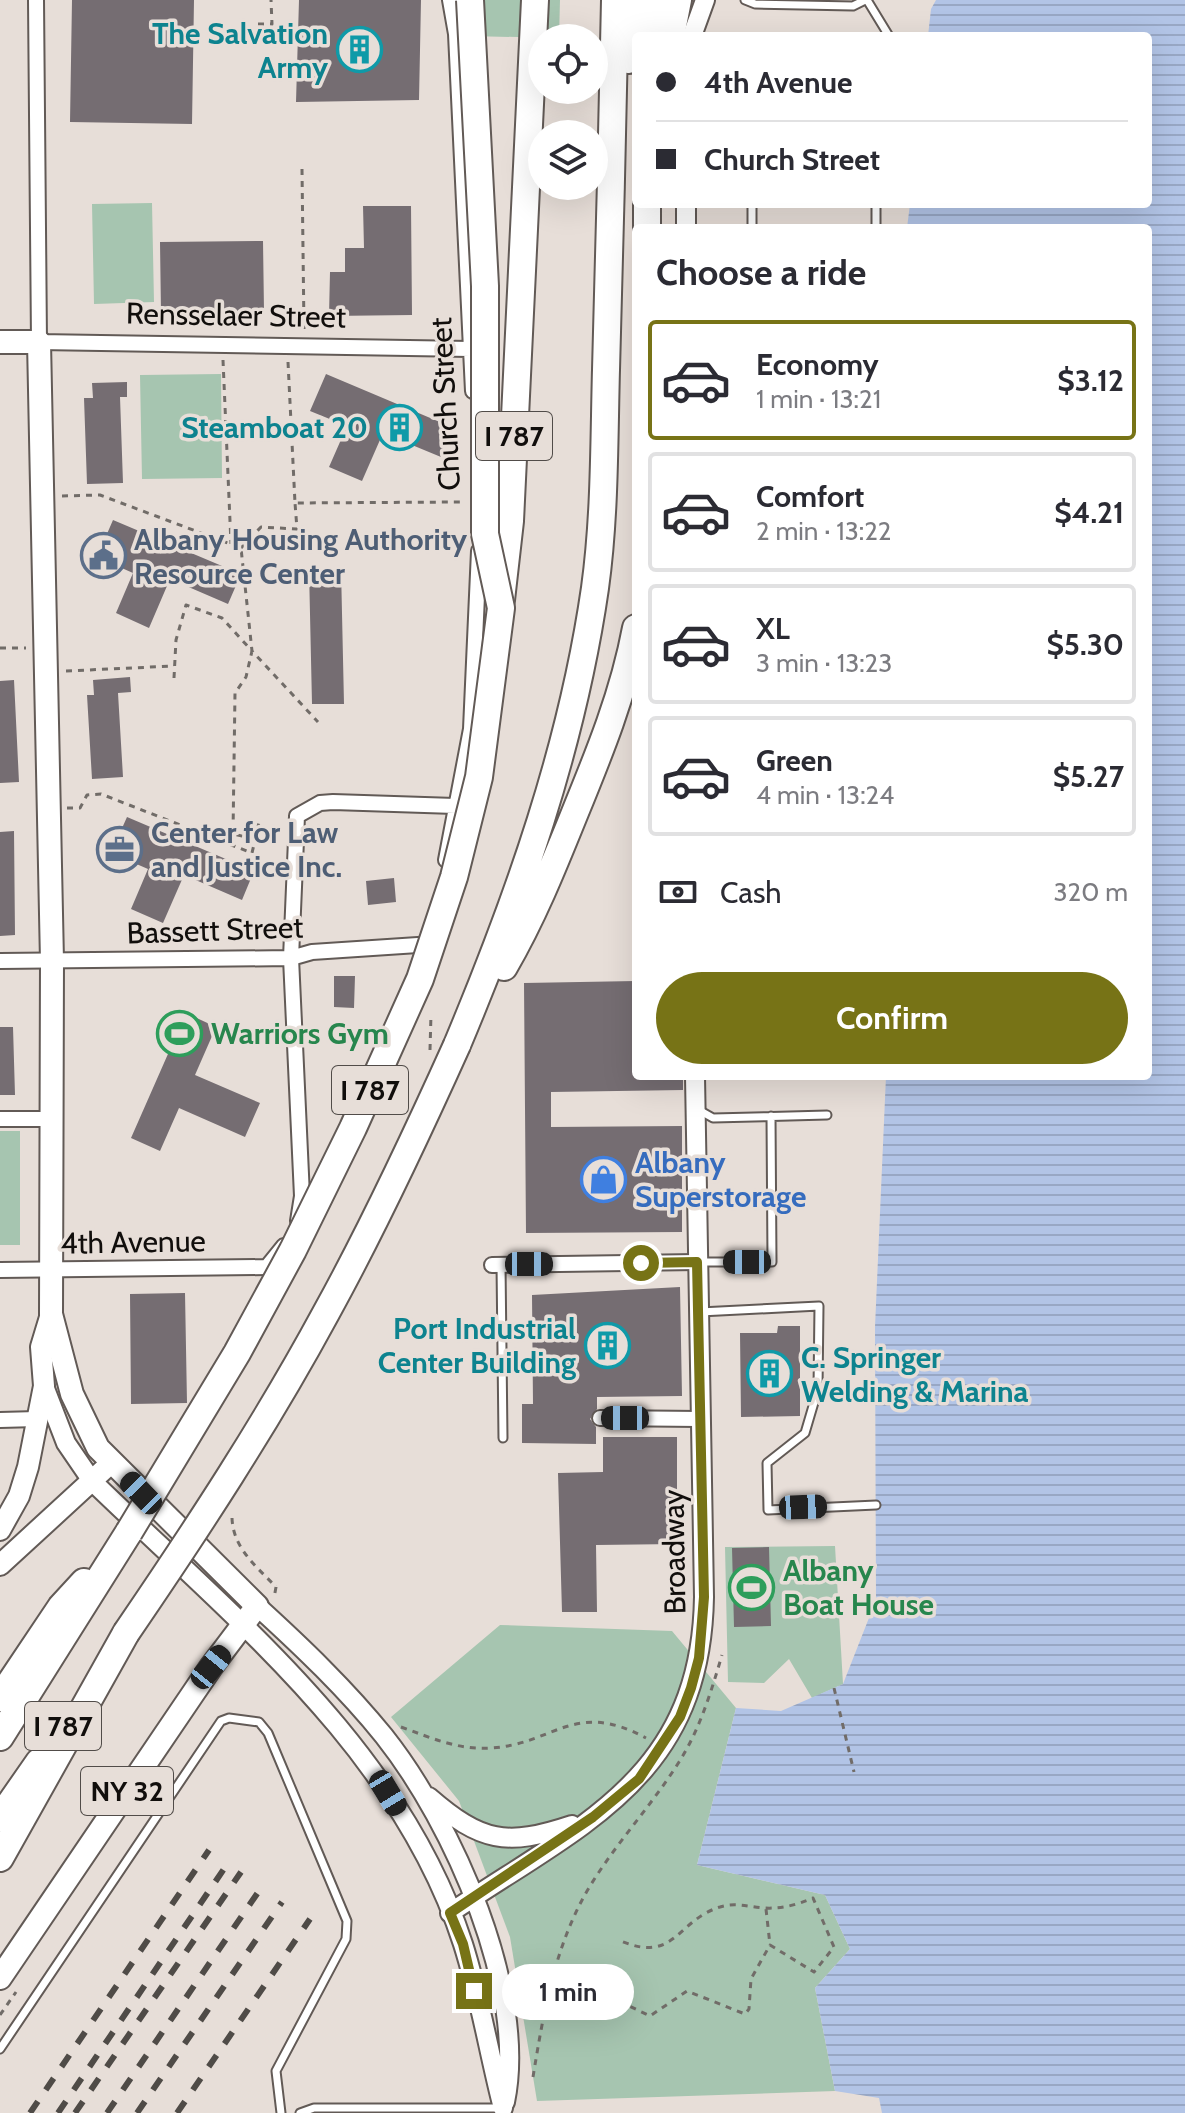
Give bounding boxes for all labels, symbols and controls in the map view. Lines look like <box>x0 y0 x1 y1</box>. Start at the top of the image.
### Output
place label: The Salvation Army <box>152 15 329 86</box>
map controls <box>528 24 608 200</box>
button: locate <box>528 24 608 104</box>
building icon: The Salvation Army <box>335 26 383 74</box>
text: 4th Avenue <box>704 64 852 101</box>
button: layers <box>528 120 608 200</box>
text: Church Street <box>704 141 880 178</box>
text: Choose a ride <box>656 250 866 294</box>
street label: Rensselaer Street <box>126 295 346 335</box>
street label: Church Street <box>422 317 468 491</box>
icon: car <box>660 344 732 416</box>
text: Economy <box>756 346 879 383</box>
text: $3.12 <box>1057 362 1124 399</box>
text: 1 min · 13:21 <box>756 383 881 415</box>
building icon: Steamboat 20 <box>375 403 423 451</box>
place label: Steamboat 20 <box>181 409 368 446</box>
road number: I 787 <box>476 412 552 460</box>
icon: car <box>660 476 732 548</box>
text: Comfort <box>756 478 864 515</box>
text: $4.21 <box>1054 494 1124 531</box>
text: 2 min · 13:22 <box>756 515 891 547</box>
place label: Albany Housing Authority Resource Center <box>134 521 468 592</box>
public building icon: Albany Housing Authority Resource Center <box>79 532 127 580</box>
icon: car <box>660 608 732 680</box>
text: XL <box>756 610 790 647</box>
text: $5.30 <box>1046 626 1124 663</box>
text: 3 min · 13:23 <box>756 647 892 679</box>
icon: car <box>660 740 732 812</box>
text: Green <box>756 742 833 779</box>
text: $5.27 <box>1053 758 1124 795</box>
text: 4 min · 13:24 <box>756 779 894 811</box>
place label: Center for Law and Justice Inc. <box>151 814 342 885</box>
office icon: Center for Law and Justice Inc. <box>96 825 144 873</box>
icon: cash <box>656 870 700 914</box>
text: Cash <box>720 874 782 911</box>
text: 320 m <box>1054 876 1128 908</box>
street label: Bassett Street <box>126 908 304 952</box>
button: Confirm <box>656 972 1128 1064</box>
sports icon: Warriors Gym <box>156 1009 204 1057</box>
place label: Warriors Gym <box>211 1015 389 1052</box>
road number: I 787 <box>332 1066 408 1114</box>
place label: Albany Superstorage <box>635 1144 806 1215</box>
shop icon: Albany Superstorage <box>580 1155 628 1203</box>
street label: 4th Avenue <box>60 1222 206 1262</box>
route start <box>623 1245 659 1281</box>
car <box>723 1250 771 1274</box>
car <box>505 1252 553 1276</box>
place label: Port Industrial Center Building <box>378 1310 576 1381</box>
building icon: Port Industrial Center Building <box>583 1321 631 1369</box>
place label: C. Springer Welding & Marina <box>801 1339 1029 1410</box>
building icon: C. Springer Welding & Marina <box>746 1350 794 1398</box>
car <box>601 1406 649 1430</box>
car <box>116 1467 166 1519</box>
street label: Broadway <box>654 1489 694 1615</box>
car <box>779 1494 827 1520</box>
place label: Albany Boat House <box>783 1552 934 1623</box>
sports icon: Albany Boat House <box>728 1563 776 1611</box>
car <box>187 1641 235 1693</box>
road number: I 787 <box>25 1702 101 1750</box>
car <box>365 1766 411 1820</box>
road number: NY 32 <box>81 1767 173 1815</box>
callout: 1 min <box>502 1963 634 2019</box>
route end <box>456 1973 492 2009</box>
text: 1 min <box>539 1976 597 2008</box>

